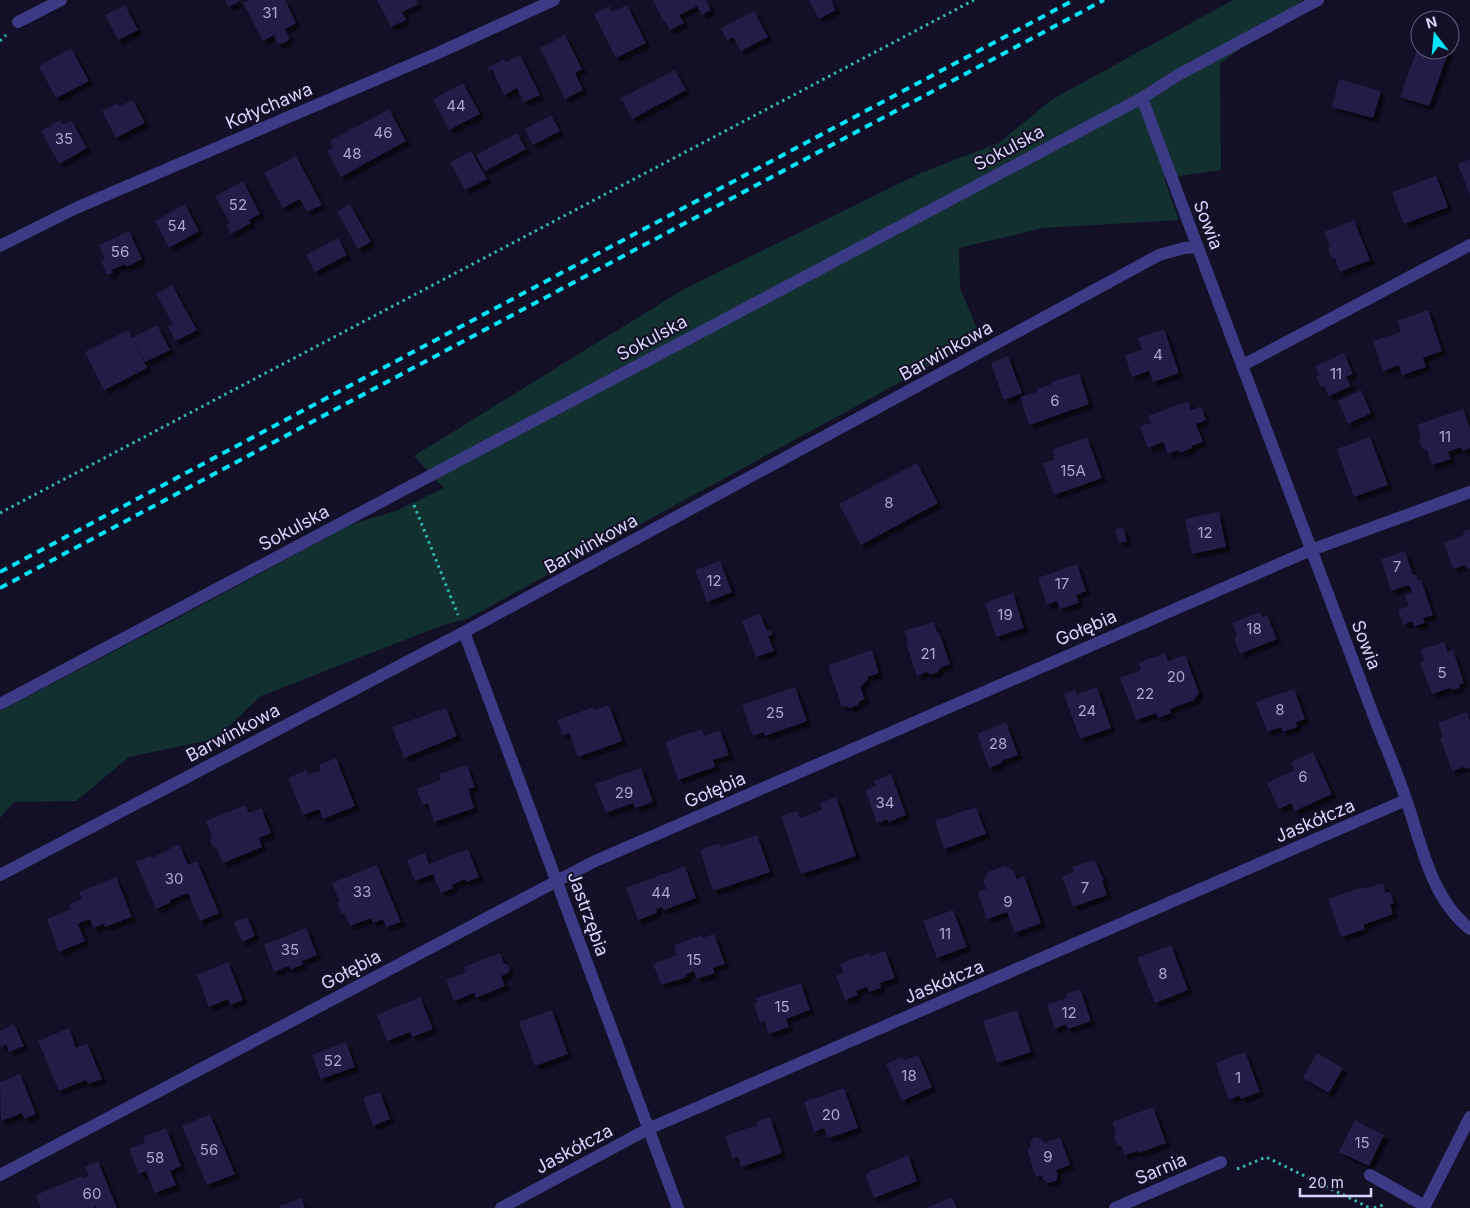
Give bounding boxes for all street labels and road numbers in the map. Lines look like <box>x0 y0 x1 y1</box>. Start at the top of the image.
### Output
street label: Kołychawa <box>222 78 315 133</box>
street label: Sokulska <box>970 120 1048 175</box>
street label: Sowia <box>1189 197 1227 252</box>
street label: Sokulska <box>613 310 691 365</box>
street label: Barwinkowa <box>895 316 996 385</box>
street label: Sokulska <box>255 500 333 555</box>
street label: Barwinkowa <box>540 509 641 578</box>
street label: Gołębia <box>1052 605 1120 650</box>
street label: Sowia <box>1347 617 1385 672</box>
street label: Barwinkowa <box>182 699 283 766</box>
street label: Gołębia <box>681 767 749 812</box>
street label: Jaskółcza <box>1272 794 1358 847</box>
street label: Jastrzębia <box>564 869 613 959</box>
street label: Gołębia <box>317 945 384 994</box>
street label: Jaskółcza <box>901 955 987 1008</box>
street label: Jaskółcza <box>531 1119 616 1178</box>
street label: Sarnia <box>1132 1148 1190 1189</box>

